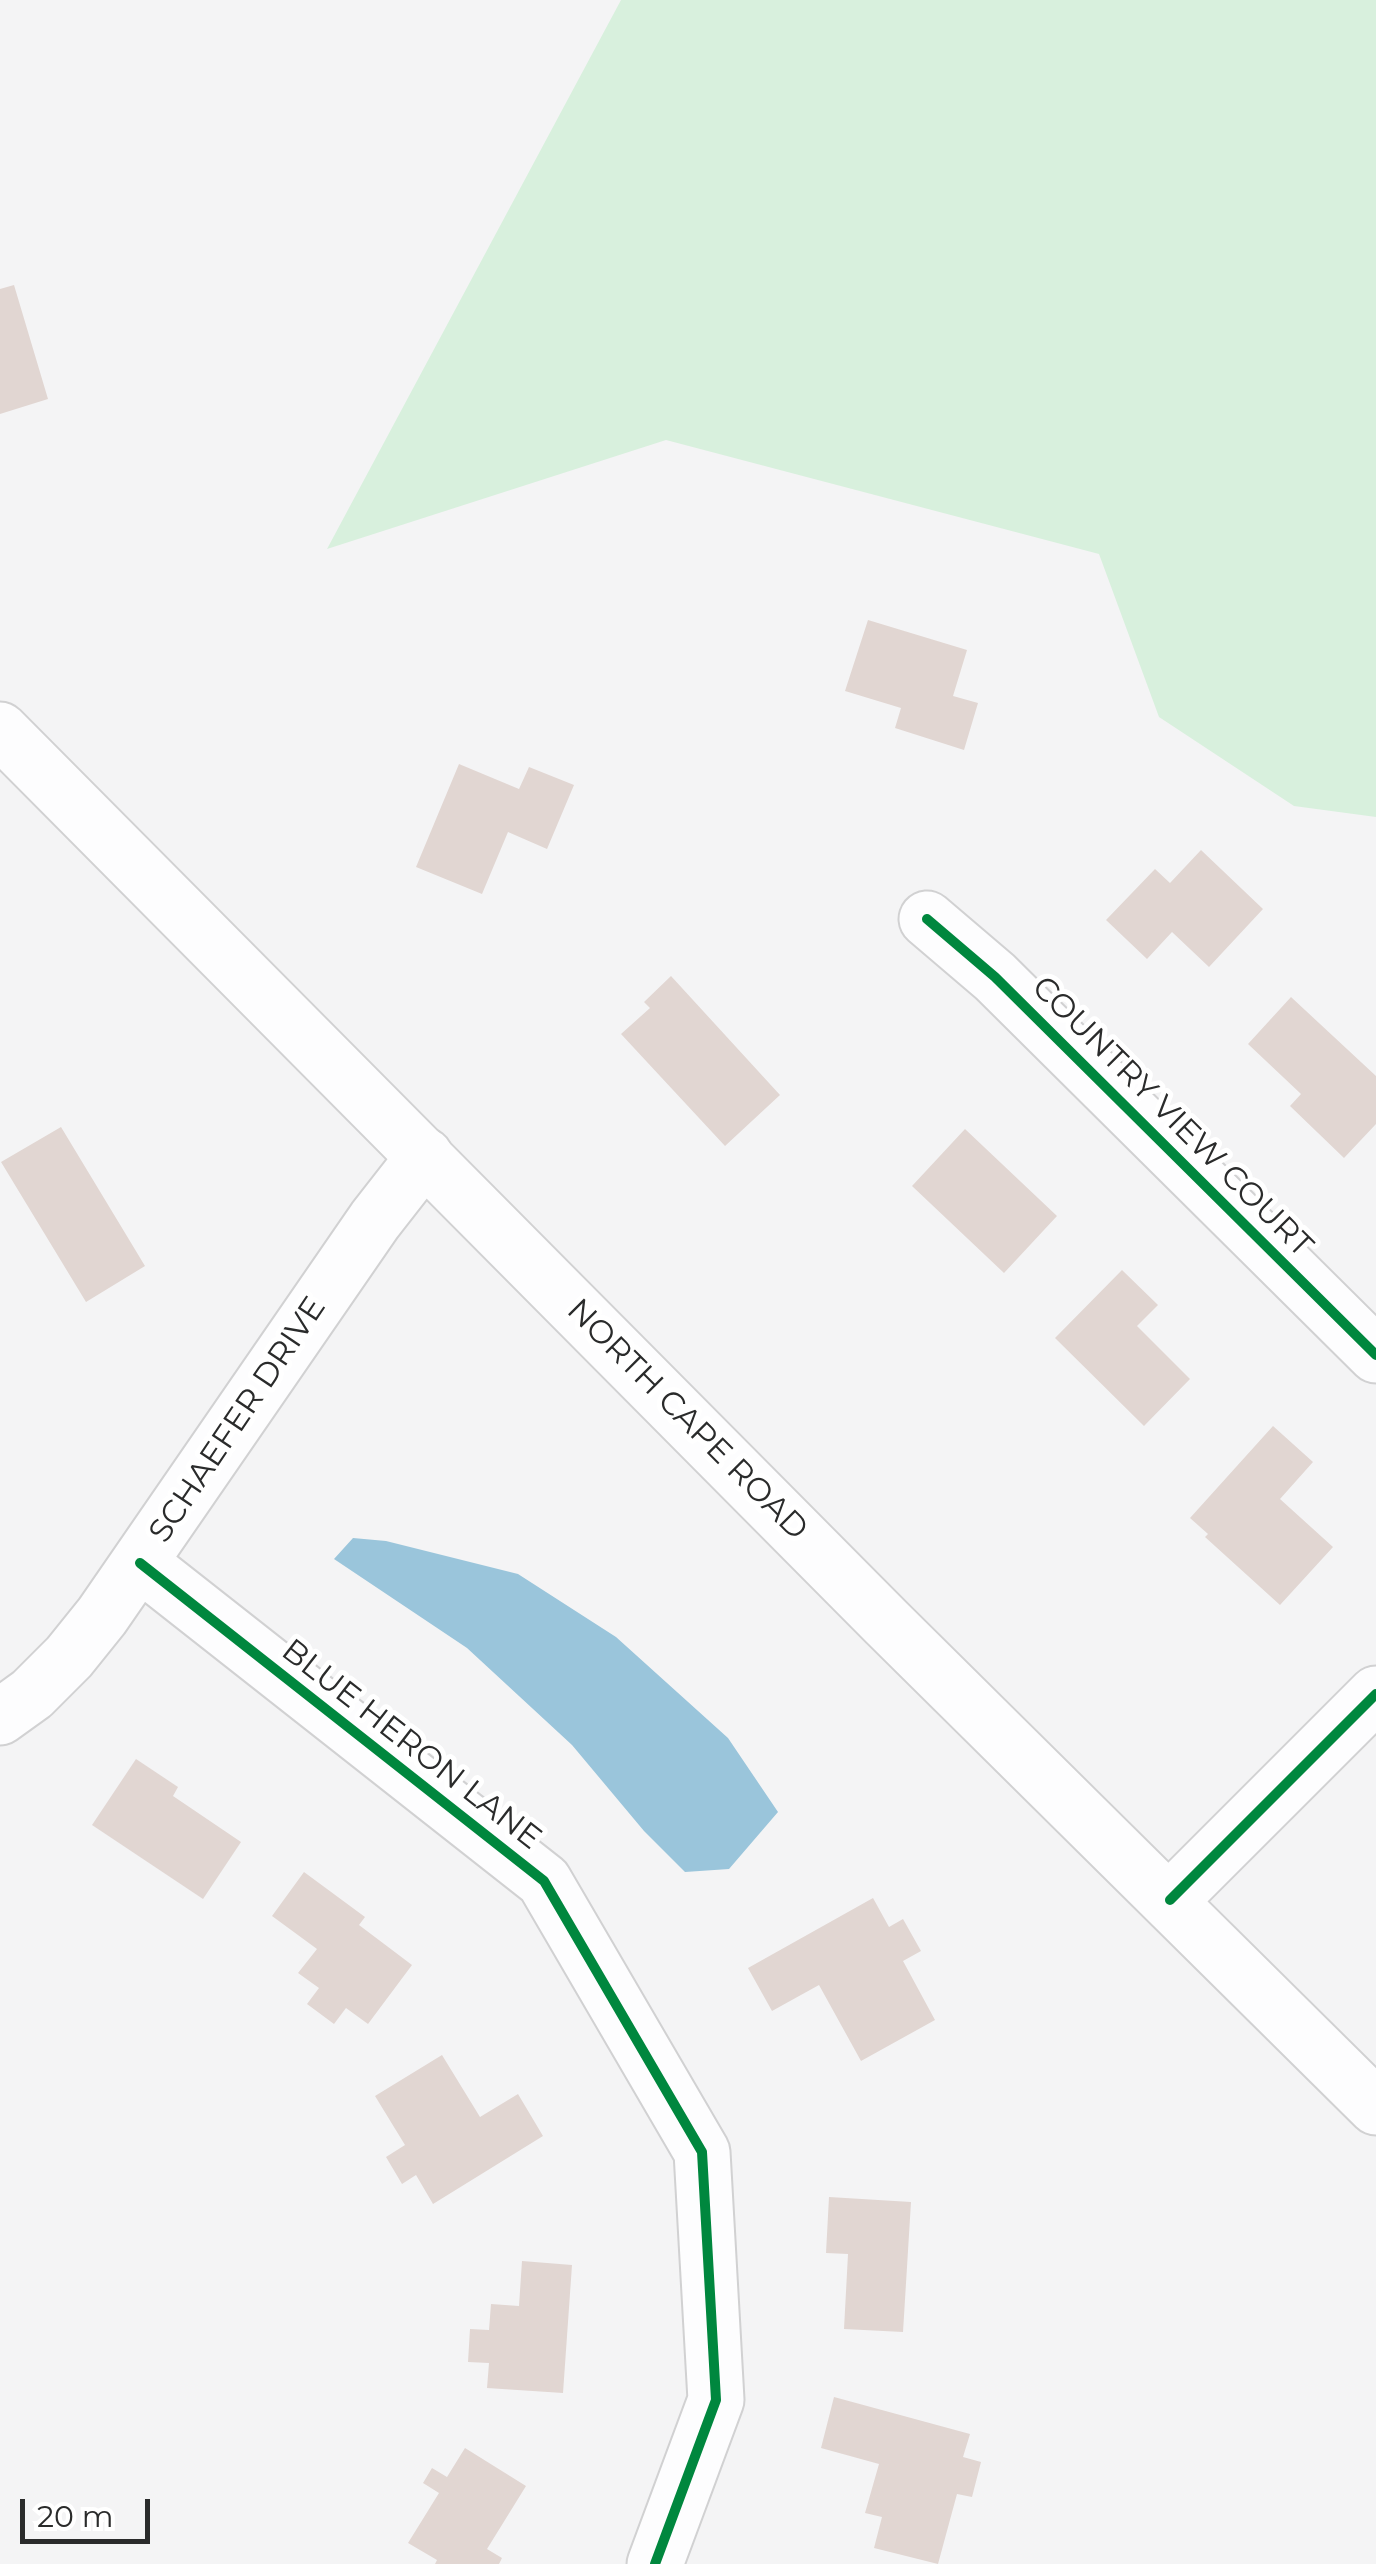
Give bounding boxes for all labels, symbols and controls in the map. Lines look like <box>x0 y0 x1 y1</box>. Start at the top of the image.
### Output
street label: COUNTRY VIEW COURT <box>1024 969 1320 1265</box>
street label: SCHAEFER DRIVE <box>142 1290 334 1550</box>
street label: NORTH CAPE ROAD <box>559 1292 815 1548</box>
street label: BLUE HERON LANE <box>274 1632 548 1858</box>
scale bar <box>25 2479 155 2541</box>
text: 20 m <box>37 2498 114 2535</box>

